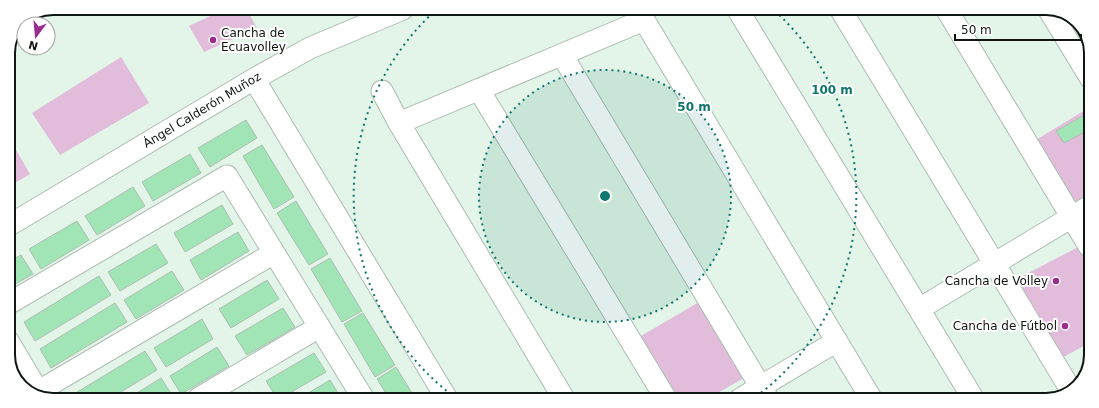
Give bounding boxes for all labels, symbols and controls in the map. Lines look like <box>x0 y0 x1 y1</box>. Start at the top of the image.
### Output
north arrow <box>16 16 56 56</box>
scale bar <box>955 16 1081 42</box>
text: 50 m <box>961 23 992 37</box>
place label: Cancha de Ecuavolley <box>221 26 286 54</box>
marker: Cancha de Ecuavolley <box>208 35 218 45</box>
text: N <box>27 38 40 53</box>
street label: Ángel Calderón Muñoz <box>140 68 263 151</box>
text: 100 m <box>811 83 853 97</box>
text: 50 m <box>677 100 711 114</box>
centre of rings <box>598 189 612 203</box>
place label: Cancha de Volley <box>945 274 1048 288</box>
marker: Cancha de Volley <box>1051 276 1061 286</box>
place label: Cancha de Fútbol <box>953 319 1057 333</box>
marker: Cancha de Fútbol <box>1060 321 1070 331</box>

